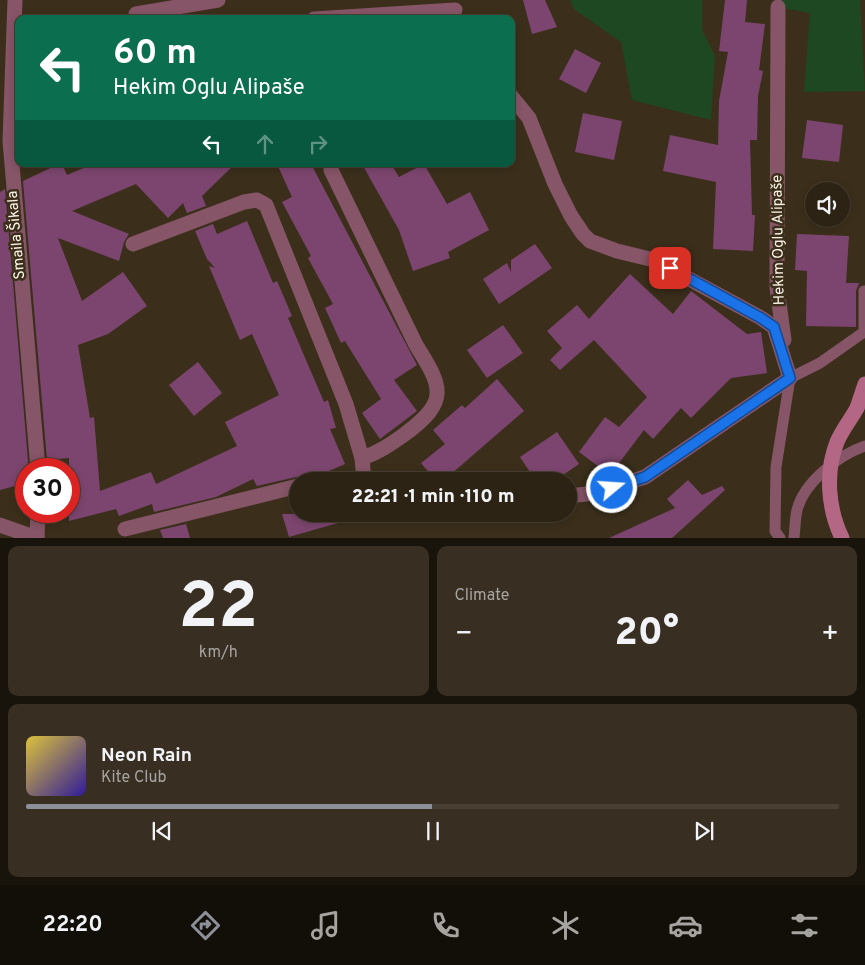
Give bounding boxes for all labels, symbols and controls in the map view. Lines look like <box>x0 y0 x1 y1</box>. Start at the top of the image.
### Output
text: 60 m <box>113 32 197 76</box>
icon: left <box>30 35 95 100</box>
text: Hekim Oglu Alipaše <box>113 75 305 102</box>
icon: left <box>198 130 226 158</box>
icon: ahead <box>251 130 279 158</box>
icon: right <box>304 130 332 158</box>
street label: Hekim Oglu Alipaše <box>768 175 790 305</box>
map controls <box>805 182 850 227</box>
button: sound <box>805 182 850 227</box>
street label: Smaila Šikala <box>2 190 30 280</box>
pin <box>649 247 691 289</box>
icon: arrive <box>656 254 684 282</box>
speed limit sign: 30 <box>15 458 80 523</box>
position arrow <box>585 461 637 513</box>
text: 22:21 · 1 min · 110 m <box>352 485 514 509</box>
text: 22 <box>179 569 258 651</box>
text: Climate <box>455 586 509 606</box>
text: 20° <box>615 610 679 659</box>
text: − <box>455 617 473 653</box>
text: + <box>821 617 839 653</box>
text: km/h <box>199 643 238 663</box>
text: Neon Rain <box>101 744 192 768</box>
text: Kite Club <box>101 768 166 788</box>
icon: previous <box>148 817 176 845</box>
icon: pause <box>419 817 447 845</box>
icon: next <box>690 817 718 845</box>
icon: directions <box>188 908 223 943</box>
icon: music <box>308 908 343 943</box>
icon: phone <box>428 908 463 943</box>
icon: climate <box>548 908 583 943</box>
icon: car <box>668 908 703 943</box>
icon: filters <box>787 908 822 943</box>
text: 22:20 <box>42 912 103 939</box>

